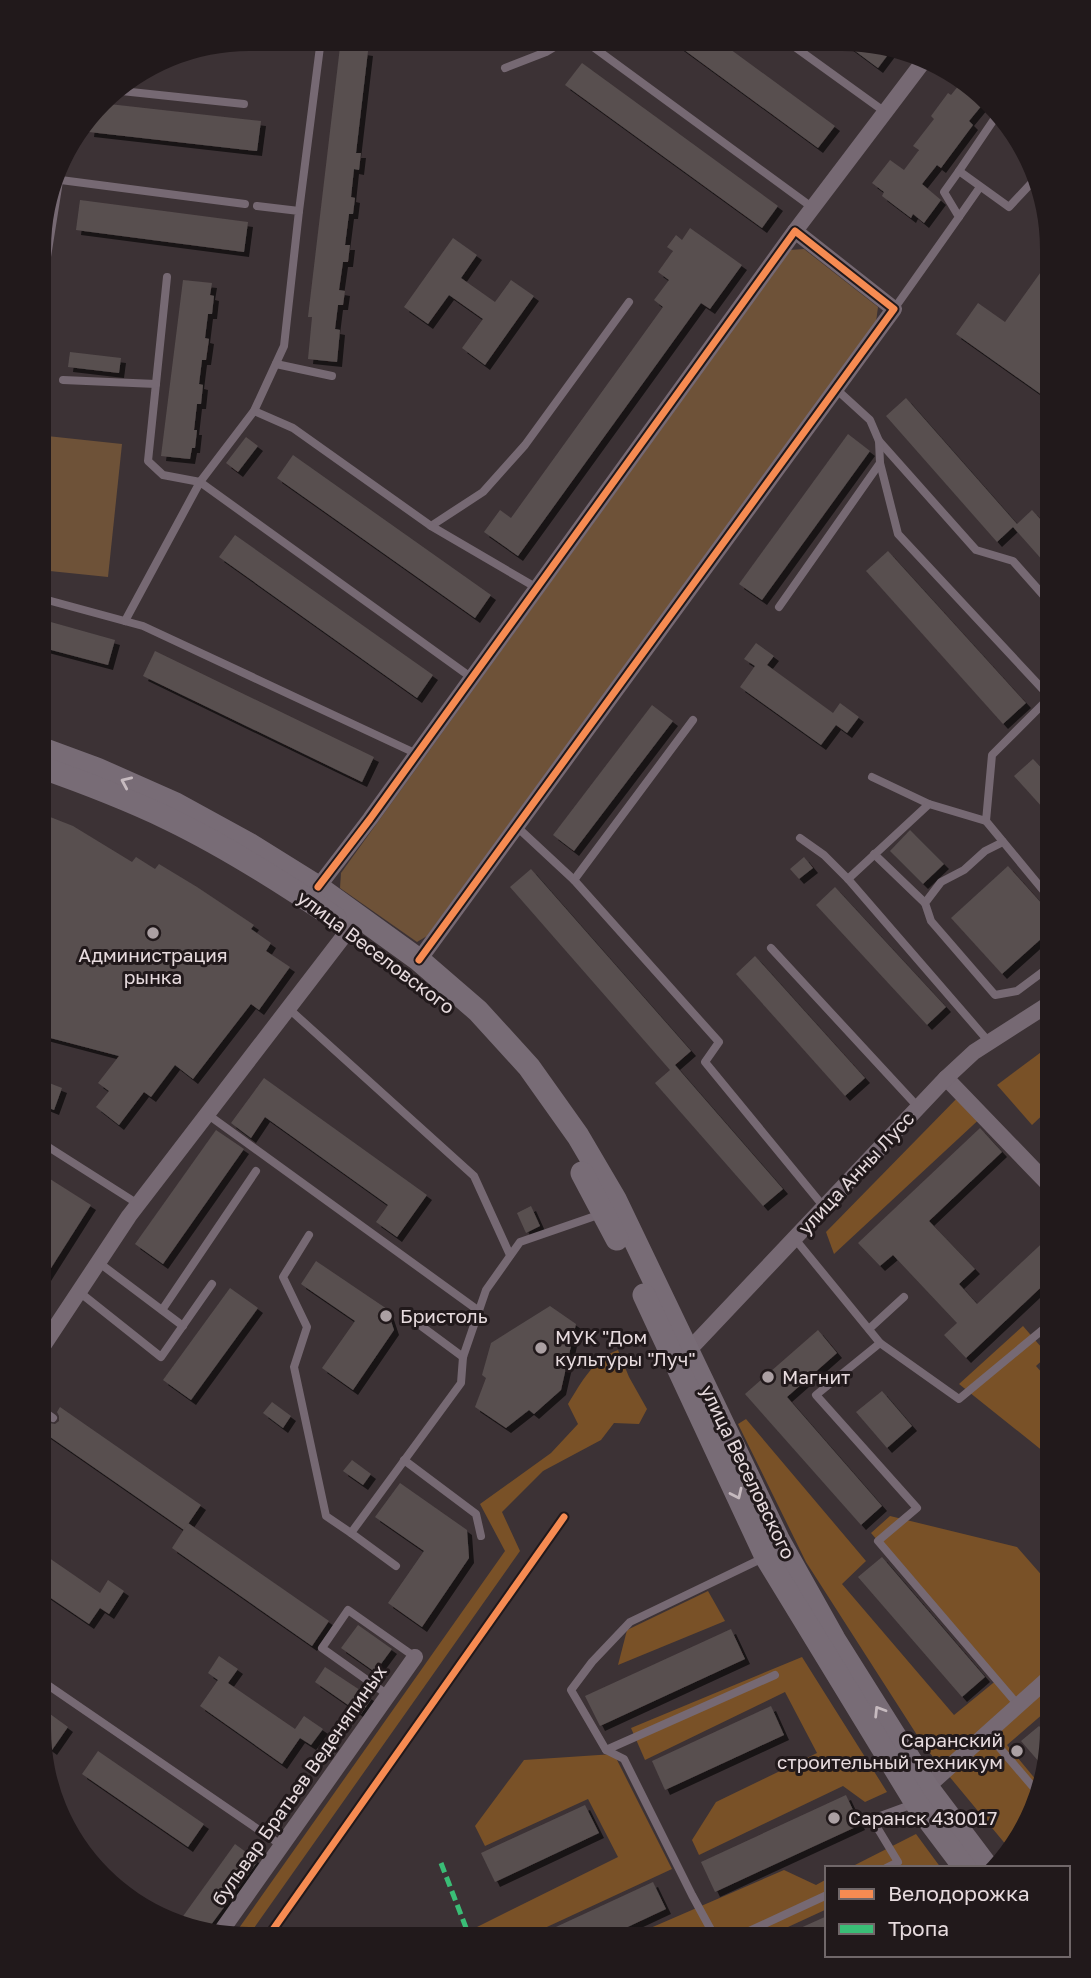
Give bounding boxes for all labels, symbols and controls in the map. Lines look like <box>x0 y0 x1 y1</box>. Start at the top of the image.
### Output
one-way arrow <box>121 776 133 790</box>
street label: улица Веселовского <box>293 885 459 1018</box>
marker: Администрация рынка <box>145 925 161 941</box>
place label: Администрация рынка <box>78 943 228 988</box>
street label: улица Анны Лусс <box>793 1106 918 1239</box>
place label: Бристоль <box>400 1304 488 1327</box>
marker: Бристоль <box>378 1308 394 1324</box>
place label: МУК "Дом культуры "Луч" <box>555 1325 696 1370</box>
marker: МУК "Дом культуры "Луч" <box>533 1340 549 1356</box>
place label: Магнит <box>782 1365 850 1388</box>
marker: Магнит <box>760 1369 776 1385</box>
street label: улица Веселовского <box>696 1381 801 1563</box>
one-way arrow <box>728 1487 742 1499</box>
street label: бульвар Братьев Веденяпиных <box>206 1660 391 1909</box>
one-way arrow <box>875 1706 888 1719</box>
place label: Саранский строительный техникум <box>777 1728 1003 1773</box>
marker: Саранский строительный техникум <box>1009 1743 1025 1759</box>
place label: Саранск 430017 <box>848 1806 997 1829</box>
marker: Саранск 430017 <box>826 1810 842 1826</box>
legend <box>825 1866 1070 1957</box>
text: Велодорожка <box>888 1880 1030 1906</box>
text: Тропа <box>888 1915 949 1941</box>

